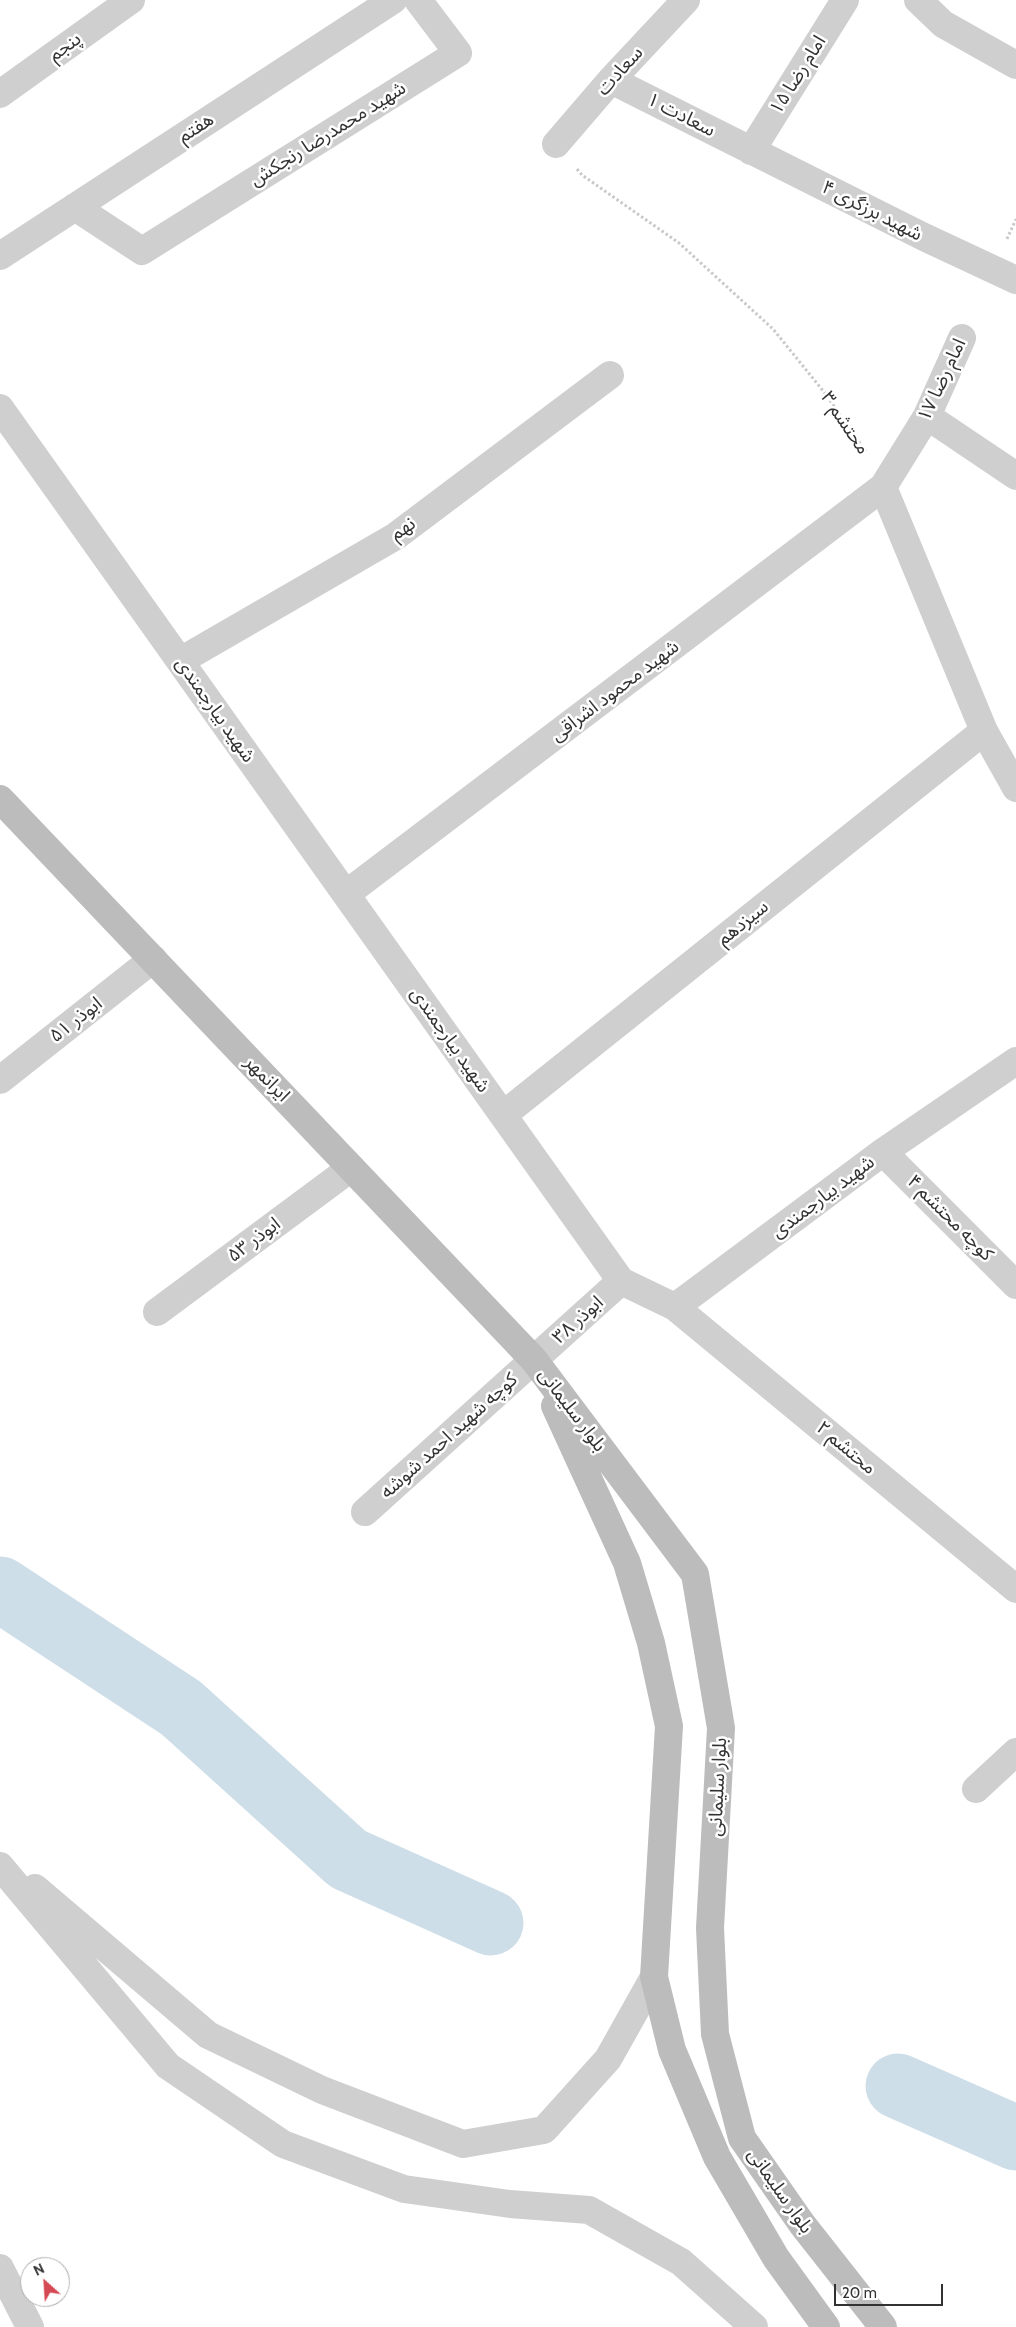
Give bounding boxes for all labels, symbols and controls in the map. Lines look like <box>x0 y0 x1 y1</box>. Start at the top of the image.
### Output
street label: پنجم <box>44 27 86 67</box>
street label: امام رضا ۱۵ <box>765 31 831 119</box>
street label: سعادت <box>592 42 648 100</box>
street label: شهید محمدرضا رنجکش <box>246 77 410 191</box>
street label: ۱ سعادت <box>643 88 719 142</box>
street label: هفتم <box>174 108 218 148</box>
street label: ۴ شهید برزگری <box>818 176 926 246</box>
street label: امام رضا ۱۷ <box>913 335 971 425</box>
street label: محتشم ۳ <box>816 387 874 459</box>
street label: نهم <box>386 512 420 546</box>
street label: شهید محمود اشراقی <box>546 635 684 747</box>
street label: شهید بیارجمندی <box>170 653 260 767</box>
street label: سیزدهم <box>713 895 773 951</box>
street label: شهید بیارجمندی <box>405 983 495 1097</box>
street label: ابوذر ۵۱ <box>45 992 107 1048</box>
street label: ایرانمهر <box>240 1051 294 1107</box>
street label: شهید بیارجمندی <box>767 1151 879 1243</box>
street label: کوچه محتشم ۴ <box>902 1170 998 1266</box>
street label: ۵۳ ابوذر <box>223 1213 285 1267</box>
street label: ابوذر ۳۸ <box>548 1291 608 1349</box>
street label: بلوار سلیمانی <box>533 1364 611 1456</box>
street label: کوچه شهید احمد شوشه <box>376 1368 522 1504</box>
street label: ۲ محتشم <box>811 1416 881 1480</box>
street label: بلوار سلیمانی <box>704 1737 732 1837</box>
street label: بلوار سلیمانی <box>742 2144 818 2238</box>
north arrow <box>20 2257 70 2307</box>
text: N <box>30 2259 47 2280</box>
scale bar <box>836 2274 945 2306</box>
text: 20 m <box>842 2284 877 2302</box>

